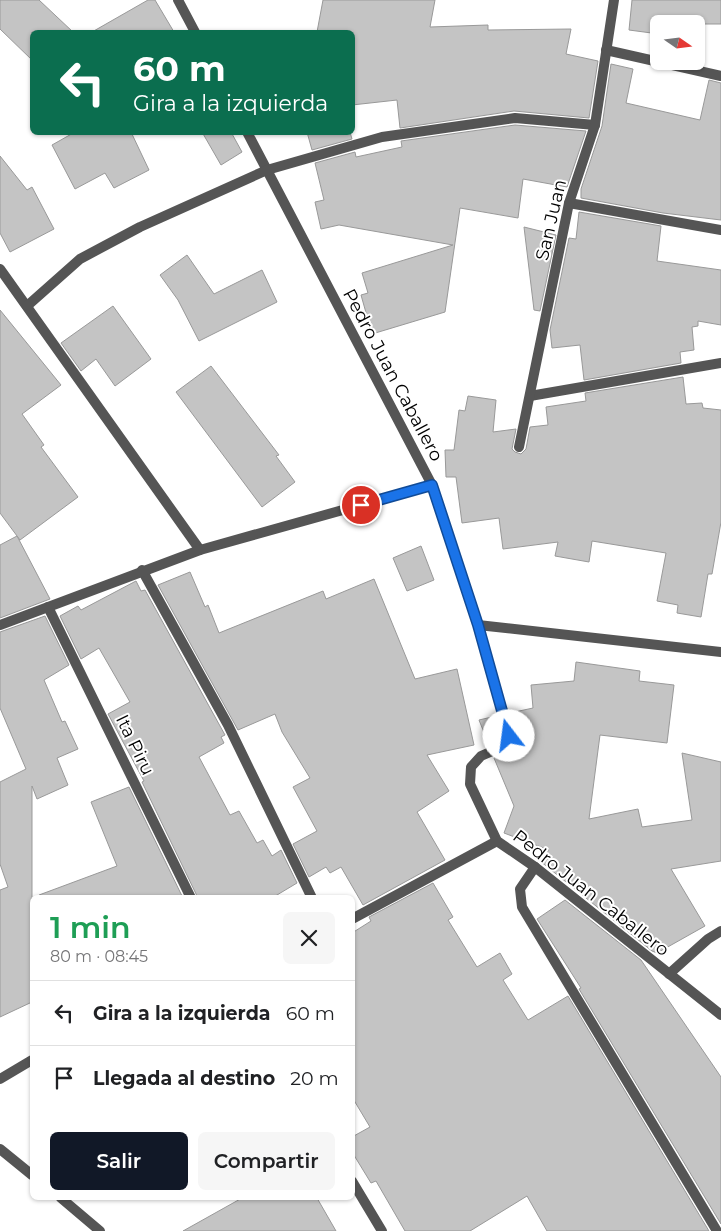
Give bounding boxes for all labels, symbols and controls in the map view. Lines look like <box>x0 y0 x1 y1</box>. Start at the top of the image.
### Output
north arrow <box>650 15 705 70</box>
map controls <box>650 15 705 70</box>
text: 60 m <box>133 47 226 90</box>
icon: left <box>50 50 115 115</box>
text: Gira a la izquierda <box>133 90 328 117</box>
street label: San Juan <box>531 177 571 263</box>
street label: Pedro Juan Caballero <box>338 285 448 465</box>
pin <box>340 484 382 526</box>
icon: arrive <box>347 491 375 519</box>
position arrow <box>482 709 534 761</box>
street label: Ita Piru <box>111 711 159 779</box>
street label: Pedro Juan Caballero <box>508 825 674 961</box>
text: 1 min <box>50 909 131 946</box>
button: close <box>283 912 335 964</box>
text: 80 m · 08:45 <box>50 947 148 966</box>
icon: left <box>50 999 78 1027</box>
text: Gira a la izquierda <box>93 1002 271 1025</box>
text: 60 m <box>286 1002 335 1025</box>
icon: arrive <box>50 1064 78 1092</box>
text: Llegada al destino <box>93 1067 275 1090</box>
text: 20 m <box>290 1067 339 1090</box>
button: Salir <box>50 1132 188 1190</box>
button: Compartir <box>198 1132 335 1190</box>

